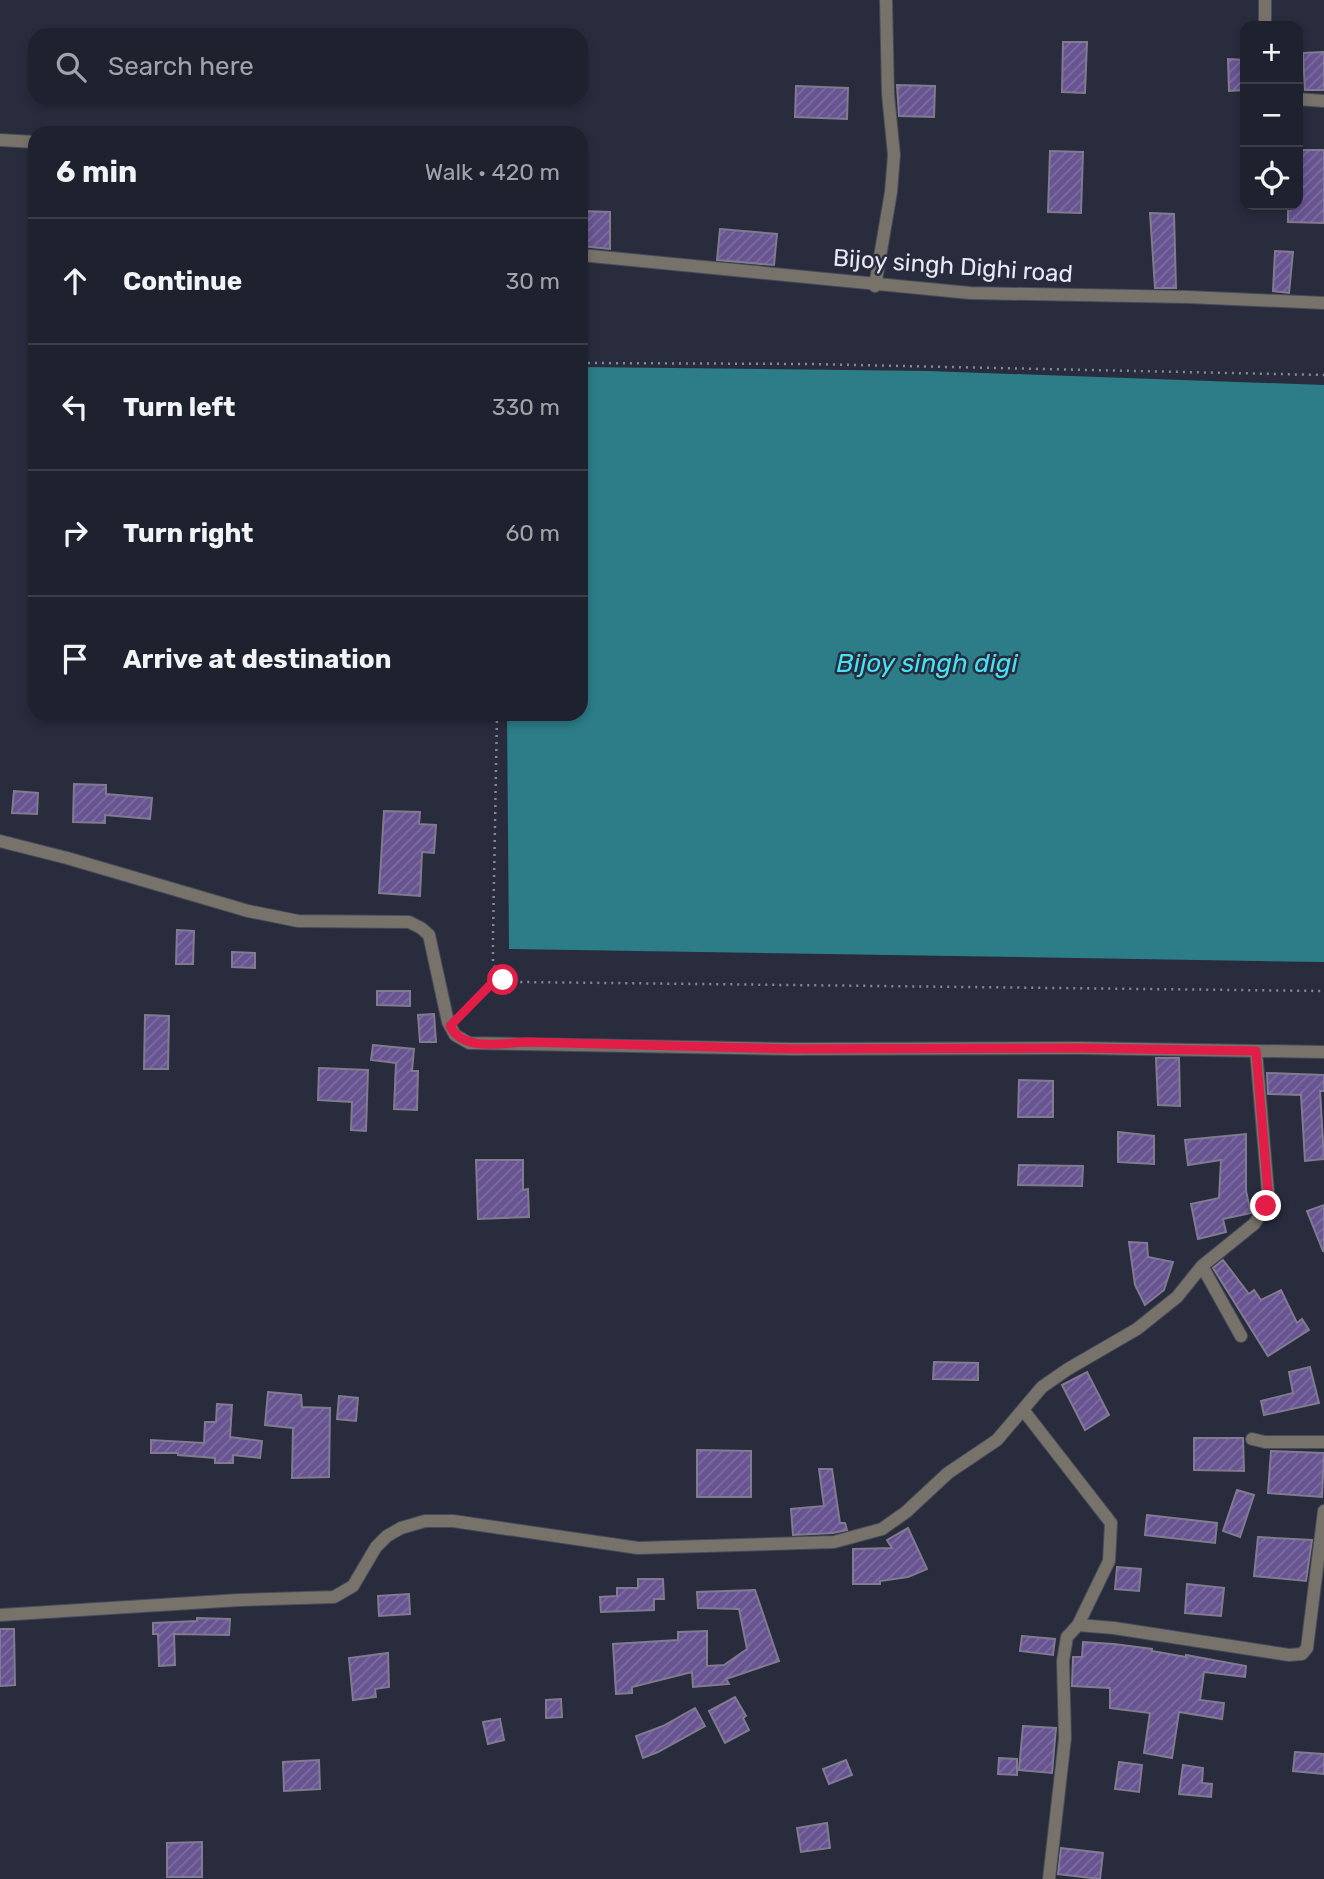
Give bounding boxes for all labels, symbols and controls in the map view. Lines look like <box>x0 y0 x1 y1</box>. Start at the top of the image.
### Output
map controls <box>1240 21 1303 210</box>
button: + <box>1240 21 1303 84</box>
search box <box>28 28 588 105</box>
icon: search <box>52 48 90 86</box>
text: Search here <box>108 51 254 82</box>
button: − <box>1240 84 1303 147</box>
button: locate <box>1240 147 1303 210</box>
text: 6 min <box>56 154 137 190</box>
text: Walk · 420 m <box>425 158 560 186</box>
street label: Bijoy singh Dighi road <box>832 244 1074 288</box>
icon: ahead <box>56 262 94 300</box>
text: Continue <box>123 266 242 297</box>
text: 30 m <box>505 267 560 295</box>
icon: left <box>56 388 94 426</box>
text: Turn left <box>123 392 235 423</box>
text: 330 m <box>492 393 560 421</box>
icon: right <box>56 514 94 552</box>
text: Turn right <box>123 518 253 549</box>
text: 60 m <box>505 519 560 547</box>
icon: arrive <box>56 640 94 678</box>
text: Arrive at destination <box>123 644 391 675</box>
water label: Bijoy singh digi <box>836 648 1018 679</box>
route start <box>487 964 518 995</box>
route end <box>1250 1190 1281 1221</box>

